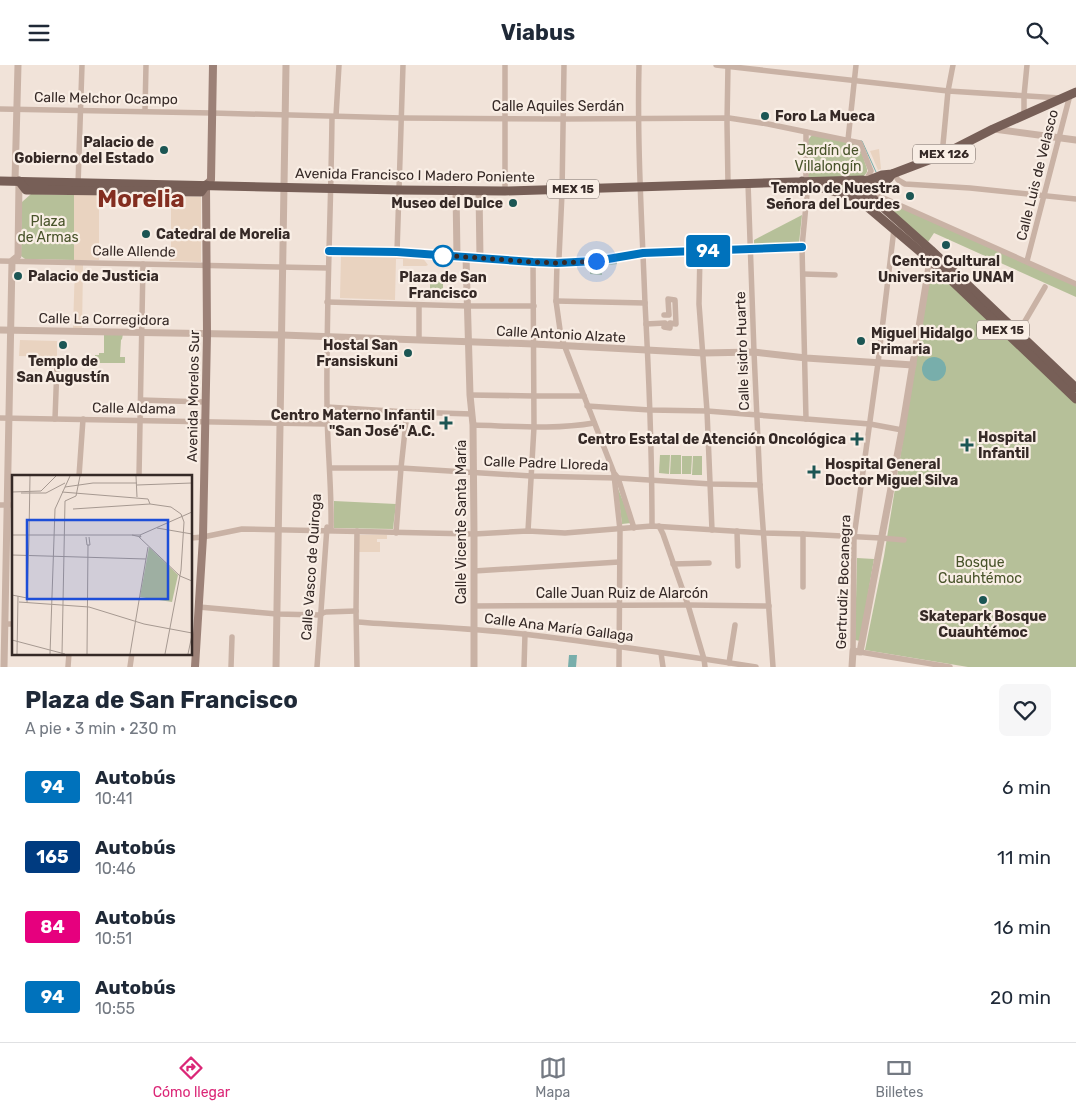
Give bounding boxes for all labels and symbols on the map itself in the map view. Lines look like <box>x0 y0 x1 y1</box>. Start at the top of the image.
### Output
street label: Calle Melchor Ocampo <box>34 89 178 108</box>
street label: Calle Aquiles Serdán <box>492 98 624 115</box>
place label: Foro La Mueca <box>775 108 875 125</box>
street label: Calle Luis de Velasco <box>1013 108 1062 243</box>
marker: Foro La Mueca <box>759 110 771 122</box>
place label: Palacio de Gobierno del Estado <box>14 134 154 167</box>
park label: Jardín de Villalongín <box>794 142 862 175</box>
marker: Palacio de Gobierno del Estado <box>158 144 170 156</box>
road number: MEX 126 <box>913 145 975 163</box>
street label: Avenida Francisco I Madero Poniente <box>295 165 535 186</box>
road number: MEX 15 <box>547 180 599 199</box>
place label: Templo de Nuestra Señora del Lourdes <box>766 180 900 213</box>
district label: Morelia <box>97 185 185 213</box>
marker: Templo de Nuestra Señora del Lourdes <box>904 190 916 202</box>
place label: Museo del Dulce <box>391 195 503 212</box>
marker: Museo del Dulce <box>507 197 519 209</box>
park label: Plaza de Armas <box>17 213 79 246</box>
place label: Catedral de Morelia <box>156 226 290 243</box>
marker: Catedral de Morelia <box>140 228 152 240</box>
line badge: 94 <box>686 235 730 267</box>
marker: Centro Cultural Universitario UNAM <box>940 239 952 251</box>
street label: Calle Allende <box>92 242 176 261</box>
marker: Plaza de San Francisco <box>432 245 454 267</box>
your location <box>584 249 609 274</box>
place label: Centro Cultural Universitario UNAM <box>878 253 1014 286</box>
place label: Palacio de Justicia <box>28 268 159 285</box>
place label: Plaza de San Francisco <box>399 269 487 302</box>
marker: Palacio de Justicia <box>12 270 24 282</box>
street label: Calle Isidro Huarte <box>732 291 753 411</box>
street label: Calle La Corregidora <box>38 310 170 329</box>
road number: MEX 15 <box>977 321 1029 339</box>
street label: Calle Antonio Alzate <box>496 323 626 346</box>
place label: Miguel Hidalgo Primaria <box>871 325 973 358</box>
street label: Avenida Morelos Sur <box>184 329 203 462</box>
marker: Miguel Hidalgo Primaria <box>855 335 867 347</box>
place label: Hostal San Fransiskuni <box>316 337 398 370</box>
marker: Templo de San Augustín <box>57 339 69 351</box>
marker: Hostal San Fransiskuni <box>402 347 414 359</box>
place label: Templo de San Augustín <box>16 353 110 386</box>
street label: Calle Aldama <box>92 399 176 418</box>
place label: Centro Materno Infantil "San José" A.C. <box>271 407 435 440</box>
marker: Centro Materno Infantil "San José" A.C. <box>439 416 453 430</box>
place label: Hospital Infantil <box>978 429 1036 462</box>
place label: Centro Estatal de Atención Oncológica <box>578 431 846 448</box>
marker: Centro Estatal de Atención Oncológica <box>850 432 864 446</box>
marker: Hospital Infantil <box>960 438 974 452</box>
street label: Calle Vicente Santa María <box>453 440 470 604</box>
street label: Calle Padre Lloreda <box>483 453 609 474</box>
place label: Hospital General Doctor Miguel Silva <box>825 456 958 489</box>
marker: Hospital General Doctor Miguel Silva <box>807 465 821 479</box>
inset map <box>12 475 192 655</box>
street label: Calle Vasco de Quiroga <box>298 493 325 641</box>
street label: Gertrudiz Bocanegra <box>833 514 854 650</box>
park label: Bosque Cuauhtémoc <box>938 554 1022 587</box>
street label: Calle Juan Ruiz de Alarcón <box>536 585 708 602</box>
marker: Skatepark Bosque Cuauhtémoc <box>977 594 989 606</box>
place label: Skatepark Bosque Cuauhtémoc <box>919 608 1047 641</box>
street label: Calle Ana María Gallaga <box>483 610 635 645</box>

